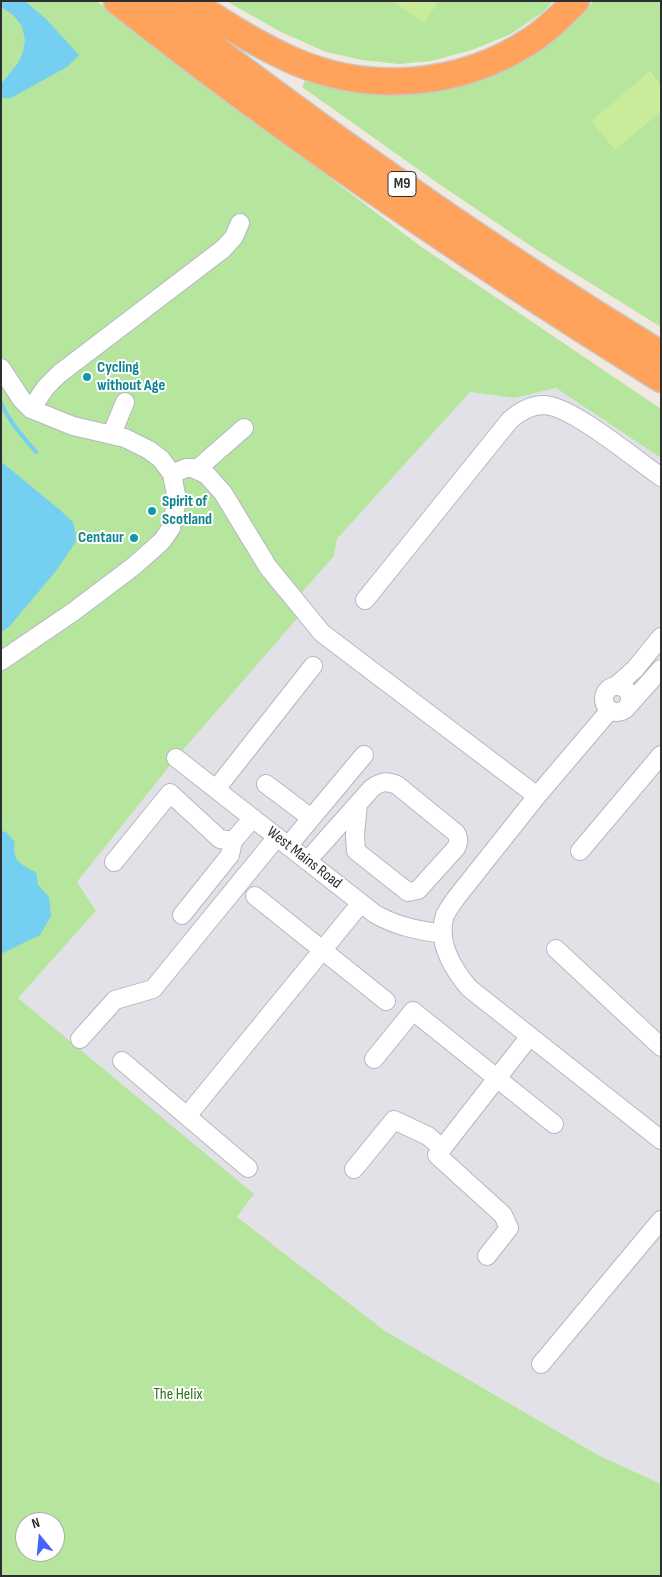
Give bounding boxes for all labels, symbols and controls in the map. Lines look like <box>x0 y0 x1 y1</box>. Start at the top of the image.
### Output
road number: M9 <box>388 172 416 196</box>
place label: Cycling without Age <box>97 358 165 396</box>
marker: Cycling without Age <box>81 371 93 383</box>
place label: Spirit of Scotland <box>162 492 212 530</box>
marker: Spirit of Scotland <box>146 505 158 517</box>
place label: Centaur <box>78 528 124 548</box>
marker: Centaur <box>128 532 140 544</box>
street label: West Mains Road <box>263 823 345 893</box>
park label: The Helix <box>153 1385 203 1405</box>
north arrow <box>15 1512 65 1562</box>
text: N <box>30 1514 42 1532</box>

